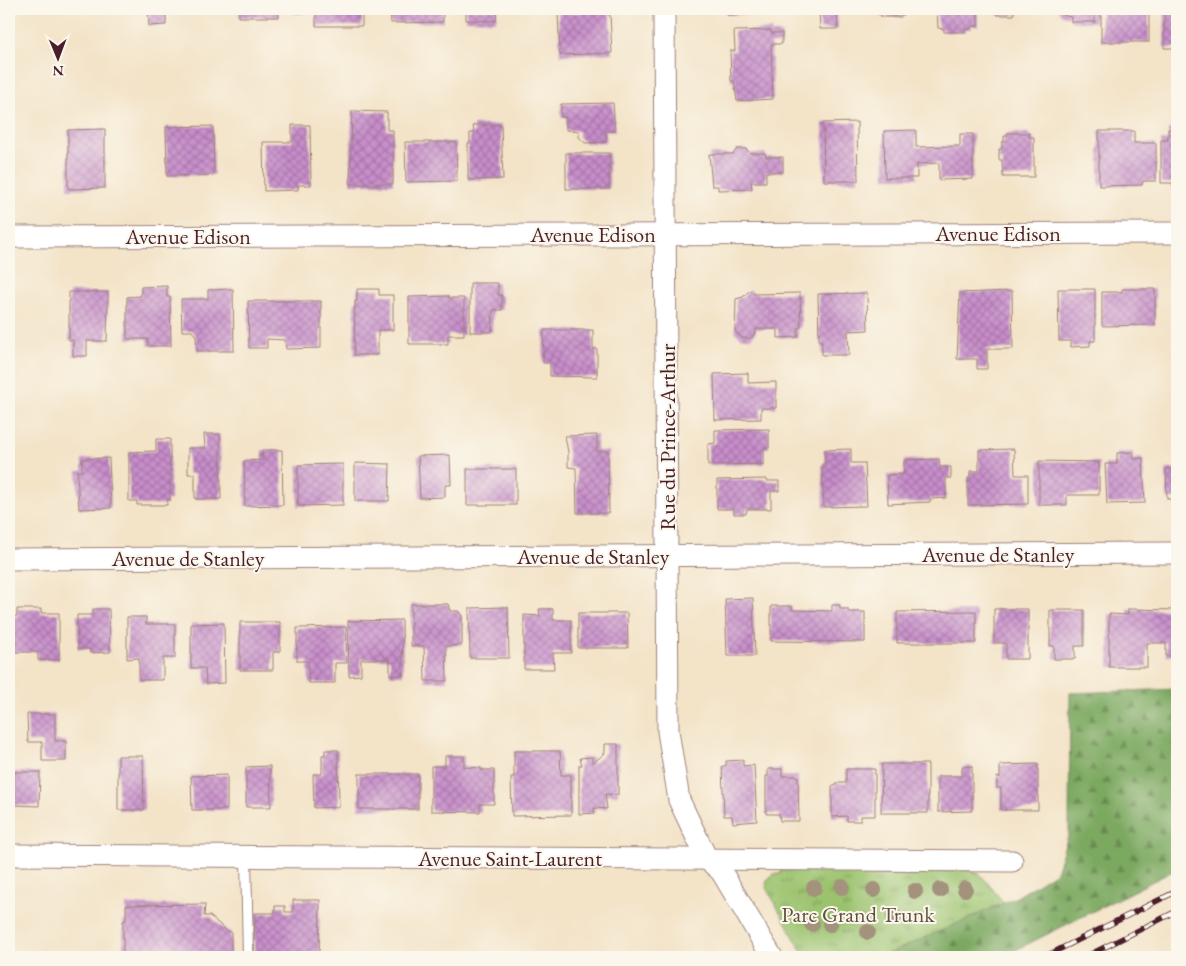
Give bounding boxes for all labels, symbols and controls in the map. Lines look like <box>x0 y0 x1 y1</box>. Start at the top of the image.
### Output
north arrow <box>32 32 82 82</box>
text: N <box>52 62 64 80</box>
street label: Avenue Edison <box>934 219 1061 248</box>
street label: Avenue Edison <box>529 220 656 249</box>
street label: Avenue Edison <box>124 222 251 251</box>
street label: Rue du Prince-Arthur <box>653 343 682 530</box>
street label: Avenue de Stanley <box>921 540 1075 569</box>
street label: Avenue de Stanley <box>516 542 670 571</box>
street label: Avenue de Stanley <box>111 544 265 573</box>
street label: Avenue Saint-Laurent <box>417 844 602 873</box>
park label: Parc Grand Trunk <box>781 900 935 929</box>

